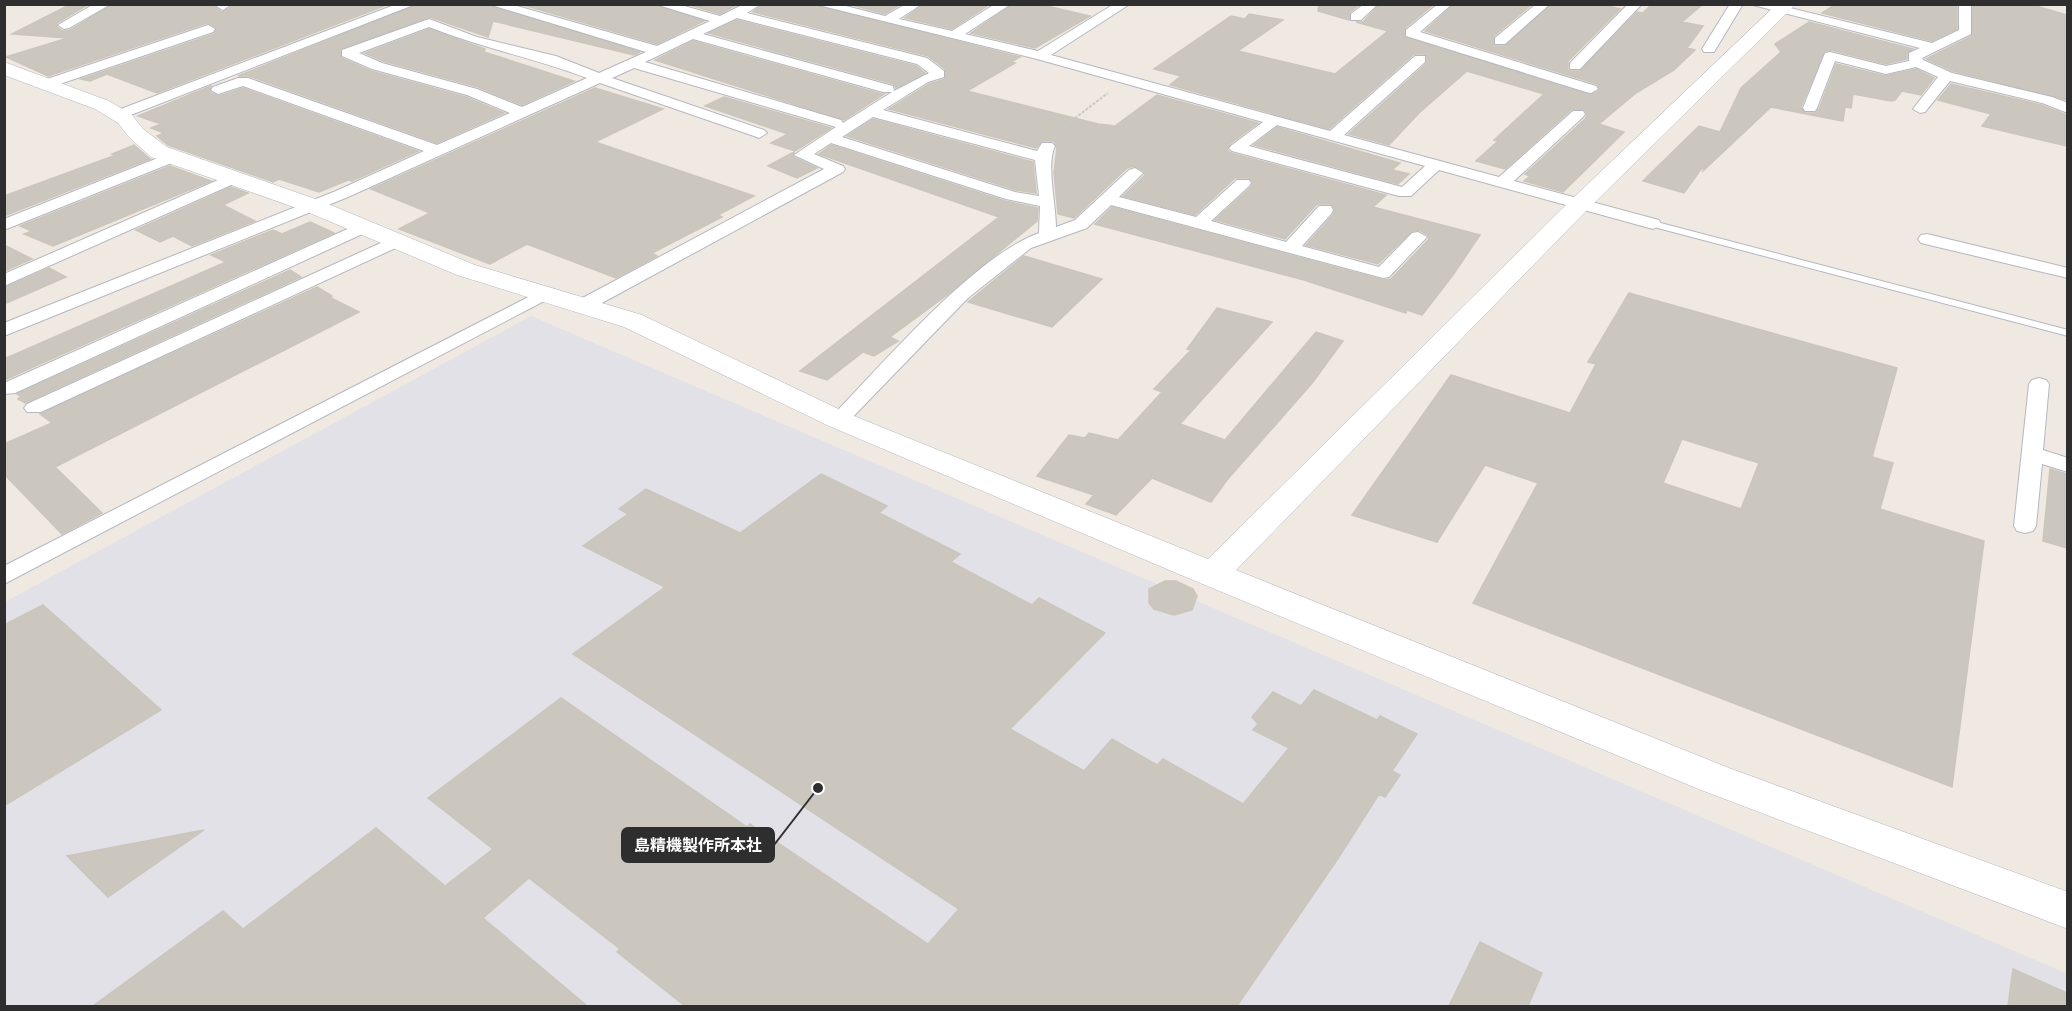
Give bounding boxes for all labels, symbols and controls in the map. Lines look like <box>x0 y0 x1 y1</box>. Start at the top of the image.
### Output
callout: 島精機製作所本社 <box>622 828 774 862</box>
text: 島精機製作所本社 <box>634 834 762 856</box>

